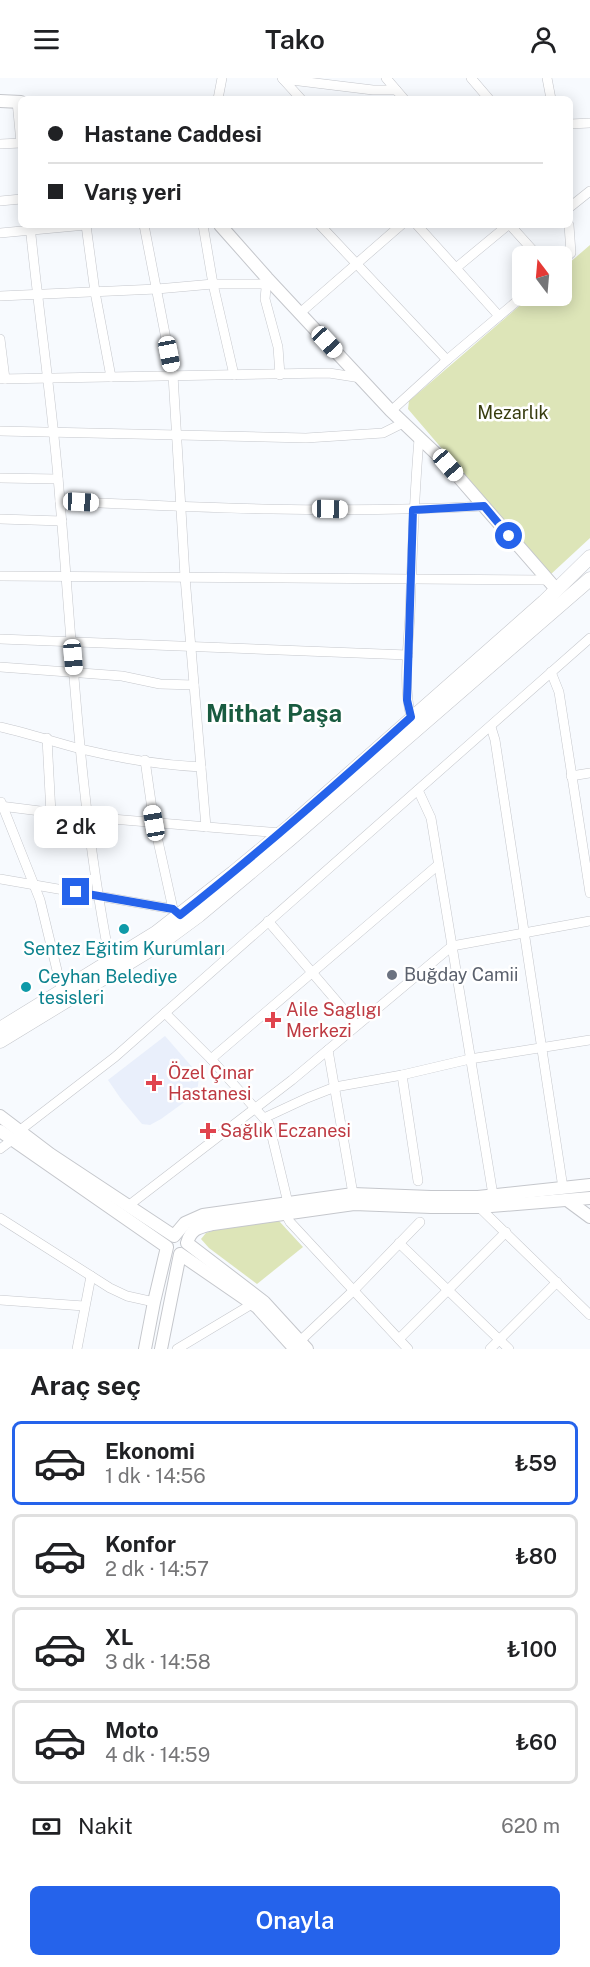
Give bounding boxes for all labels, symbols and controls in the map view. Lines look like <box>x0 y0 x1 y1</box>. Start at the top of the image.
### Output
icon: menu <box>30 23 63 56</box>
text: Tako <box>265 23 325 55</box>
icon: person <box>527 23 560 56</box>
text: Hastane Caddesi <box>84 121 262 147</box>
text: Varış yeri <box>84 179 182 205</box>
north arrow <box>512 246 572 306</box>
map controls <box>512 246 572 306</box>
car <box>308 323 346 361</box>
car <box>157 335 181 373</box>
park label: Mezarlık <box>477 402 549 423</box>
car <box>429 446 467 484</box>
car <box>63 492 99 512</box>
car <box>312 500 348 518</box>
route start <box>495 522 522 549</box>
car <box>62 638 84 676</box>
district label: Mithat Paşa <box>206 699 342 728</box>
car <box>142 804 166 842</box>
callout: 2 dk <box>34 805 118 847</box>
text: 2 dk <box>56 815 96 839</box>
route end <box>62 878 89 905</box>
marker: Sentez Eğitim Kurumları <box>117 922 131 936</box>
place label: Sentez Eğitim Kurumları <box>23 938 225 959</box>
place label: Buğday Camii <box>404 964 518 985</box>
place label: Ceyhan Belediye tesisleri <box>38 966 178 1008</box>
marker: Buğday Camii <box>385 968 399 982</box>
marker: Ceyhan Belediye tesisleri <box>19 980 33 994</box>
place label: Aile Saglıgı Merkezi <box>286 999 381 1041</box>
marker: Aile Saglıgı Merkezi <box>264 1011 282 1029</box>
place label: Özel Çınar Hastanesi <box>168 1061 254 1104</box>
marker: Özel Çınar Hastanesi <box>145 1074 163 1092</box>
place label: Sağlık Eczanesi <box>220 1120 351 1141</box>
marker: Sağlık Eczanesi <box>201 1124 215 1138</box>
text: Araç seç <box>30 1369 141 1401</box>
icon: car <box>33 1436 87 1490</box>
text: Ekonomi <box>105 1438 195 1464</box>
text: ₺59 <box>515 1450 557 1476</box>
text: 1 dk · 14:56 <box>105 1464 206 1488</box>
icon: car <box>33 1529 87 1583</box>
text: Konfor <box>105 1531 176 1557</box>
text: ₺80 <box>515 1543 557 1569</box>
text: 2 dk · 14:57 <box>105 1557 209 1581</box>
icon: car <box>33 1622 87 1676</box>
text: XL <box>105 1624 133 1650</box>
text: ₺100 <box>507 1636 557 1662</box>
text: 3 dk · 14:58 <box>105 1650 211 1674</box>
icon: car <box>33 1715 87 1769</box>
text: Moto <box>105 1717 159 1743</box>
text: ₺60 <box>516 1729 557 1755</box>
text: 4 dk · 14:59 <box>105 1743 210 1767</box>
icon: cash <box>30 1810 63 1843</box>
text: Nakit <box>78 1813 133 1839</box>
text: 620 m <box>501 1814 560 1838</box>
button: Onayla <box>30 1886 560 1955</box>

